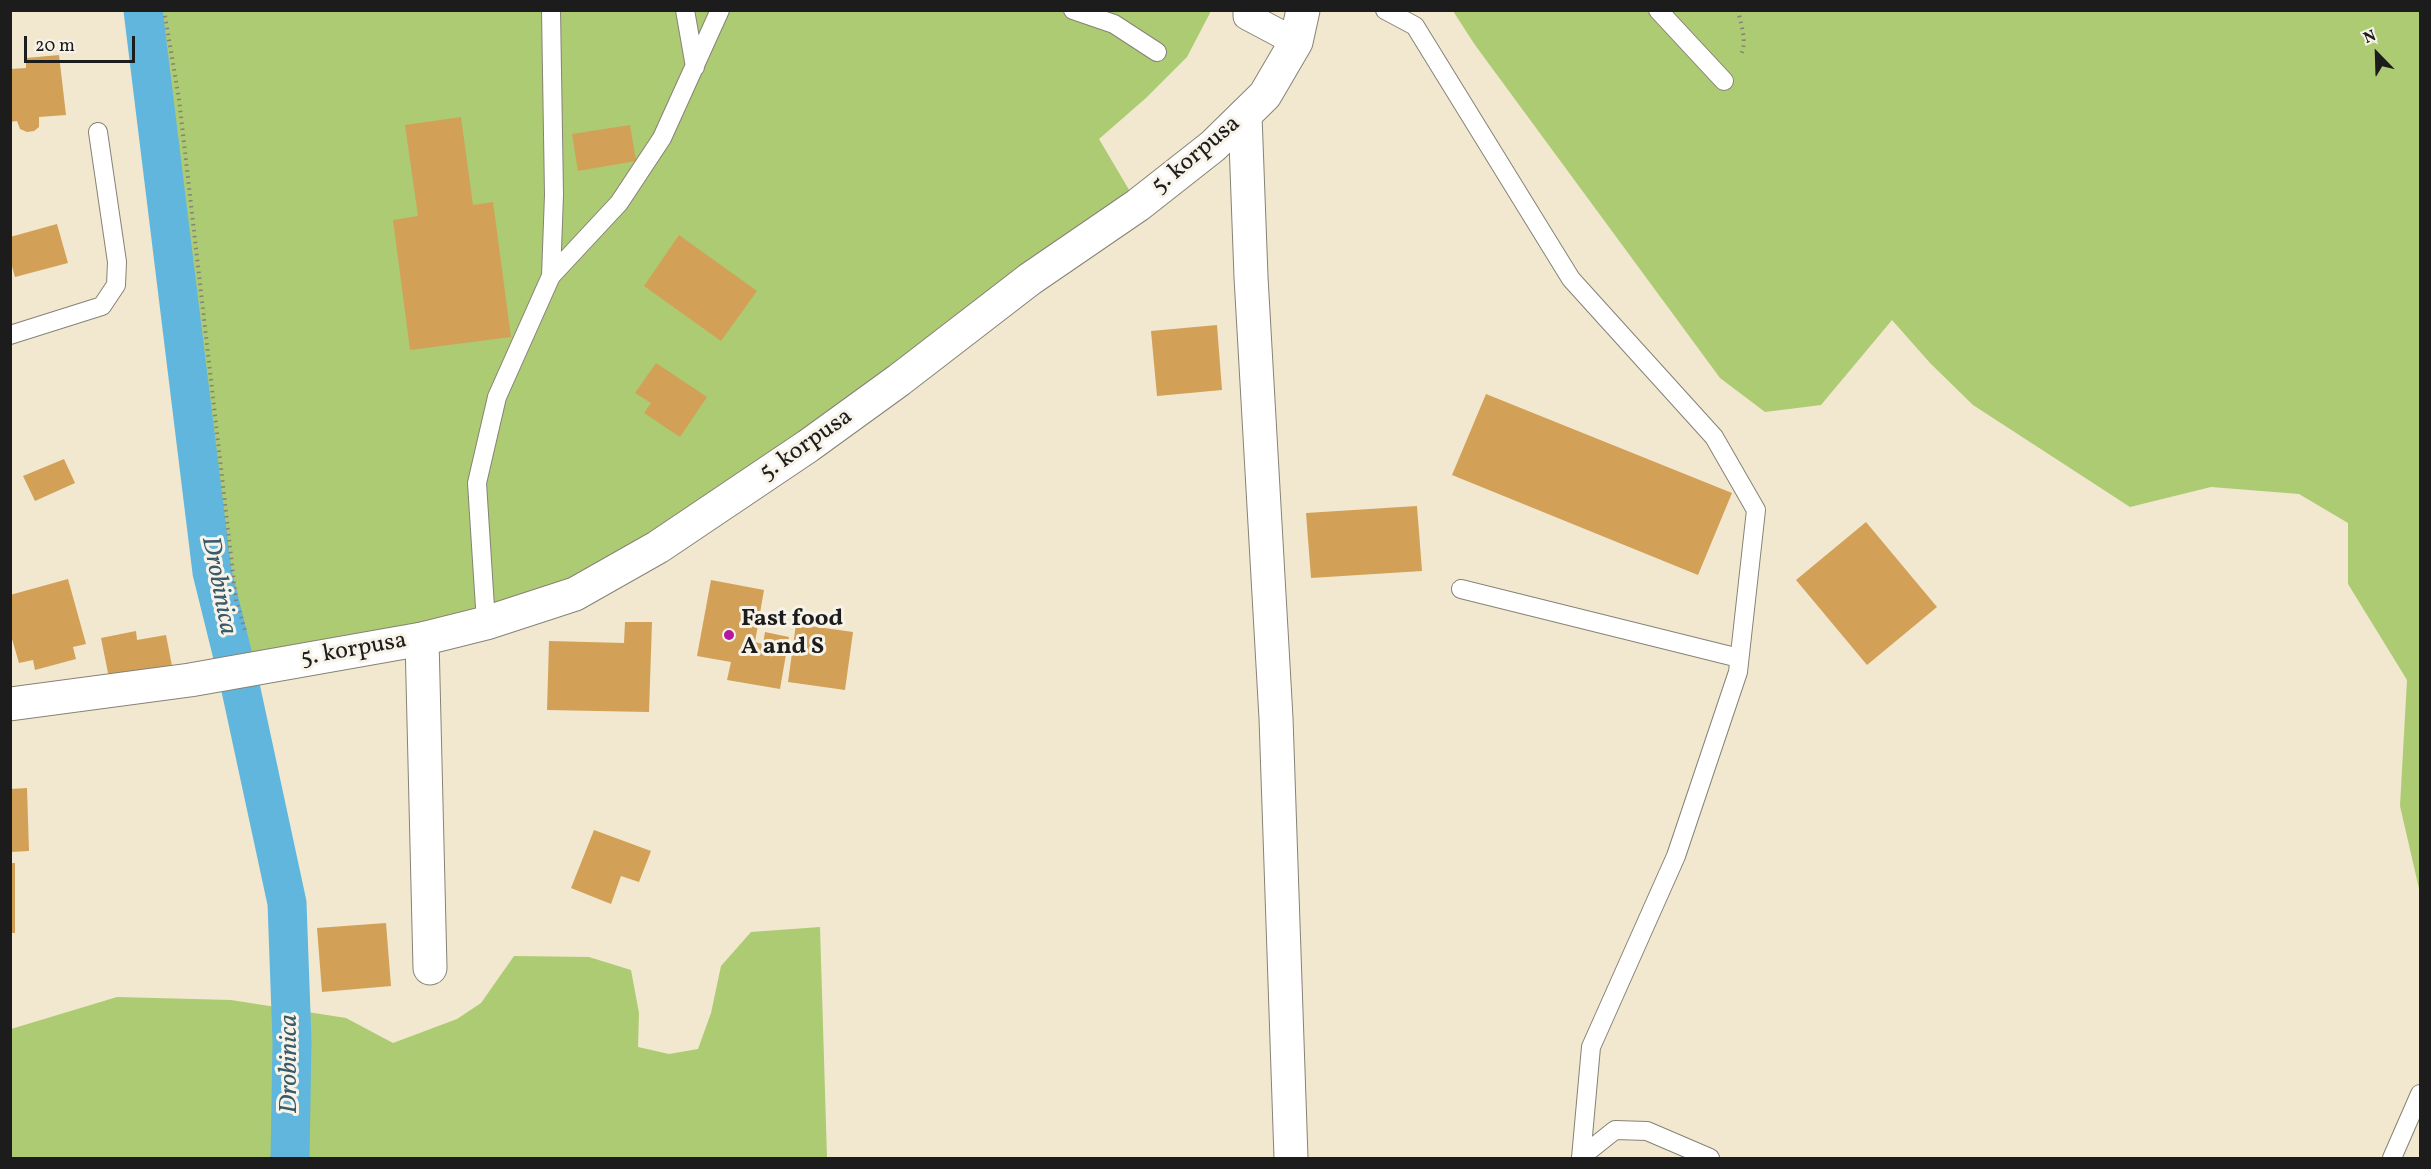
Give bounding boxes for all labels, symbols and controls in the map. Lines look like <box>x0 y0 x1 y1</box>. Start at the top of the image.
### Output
scale bar <box>27 24 138 62</box>
north arrow <box>2347 24 2407 84</box>
text: N <box>2360 25 2380 50</box>
text: 20 m <box>35 34 75 59</box>
street label: 5. korpusa <box>1147 111 1247 201</box>
street label: 5. korpusa <box>755 403 859 489</box>
water label: Drobinica <box>192 534 242 638</box>
place label: Fast food A and S <box>741 607 843 663</box>
street label: 5. korpusa <box>299 628 409 674</box>
marker: Fast food A and S <box>722 628 736 642</box>
water label: Drobinica <box>275 1014 307 1114</box>

